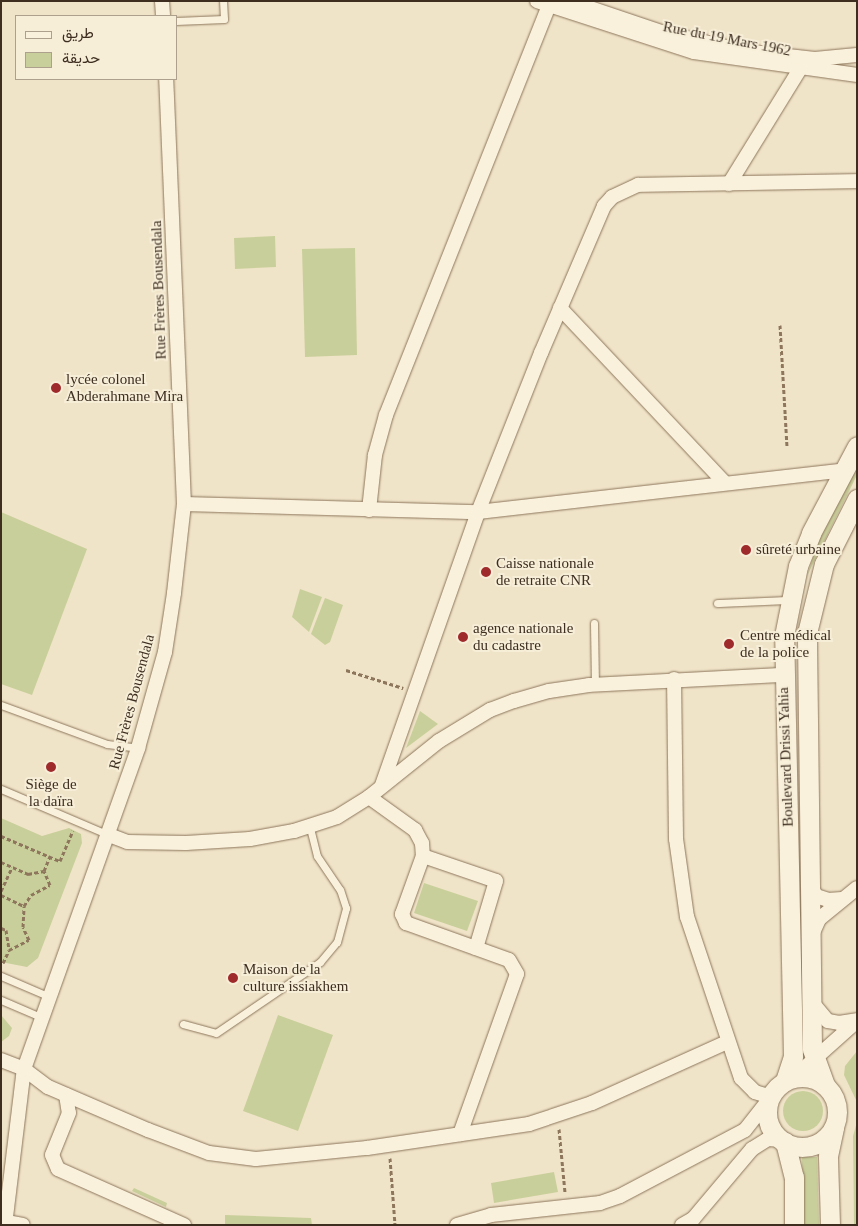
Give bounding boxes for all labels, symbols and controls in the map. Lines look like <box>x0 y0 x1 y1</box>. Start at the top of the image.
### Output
legend <box>15 15 178 80</box>
street label: Rue du 19 Mars 1962 <box>661 18 793 60</box>
text: طريق <box>62 25 94 41</box>
text: حديقة <box>62 50 100 66</box>
street label: Rue Frères Bousendala <box>148 220 170 360</box>
place label: lycée colonel Abderahmane Mira <box>66 370 183 405</box>
marker: lycée colonel Abderahmane Mira <box>50 382 62 394</box>
place label: sûreté urbaine <box>756 541 841 559</box>
marker: sûreté urbaine <box>740 544 752 556</box>
place label: Caisse nationale de retraite CNR <box>496 554 594 589</box>
marker: Caisse nationale de retraite CNR <box>480 566 492 578</box>
place label: agence nationale du cadastre <box>473 619 573 654</box>
place label: Centre médical de la police <box>740 626 831 661</box>
marker: agence nationale du cadastre <box>457 631 469 643</box>
street label: Rue Frères Bousendala <box>105 632 159 772</box>
marker: Centre médical de la police <box>722 637 736 651</box>
street label: Boulevard Drissi Yahia <box>775 687 797 827</box>
marker: Siège de la daïra <box>45 761 57 773</box>
place label: Siège de la daïra <box>25 775 77 810</box>
place label: Maison de la culture issiakhem <box>243 960 348 995</box>
marker: Maison de la culture issiakhem <box>227 972 239 984</box>

